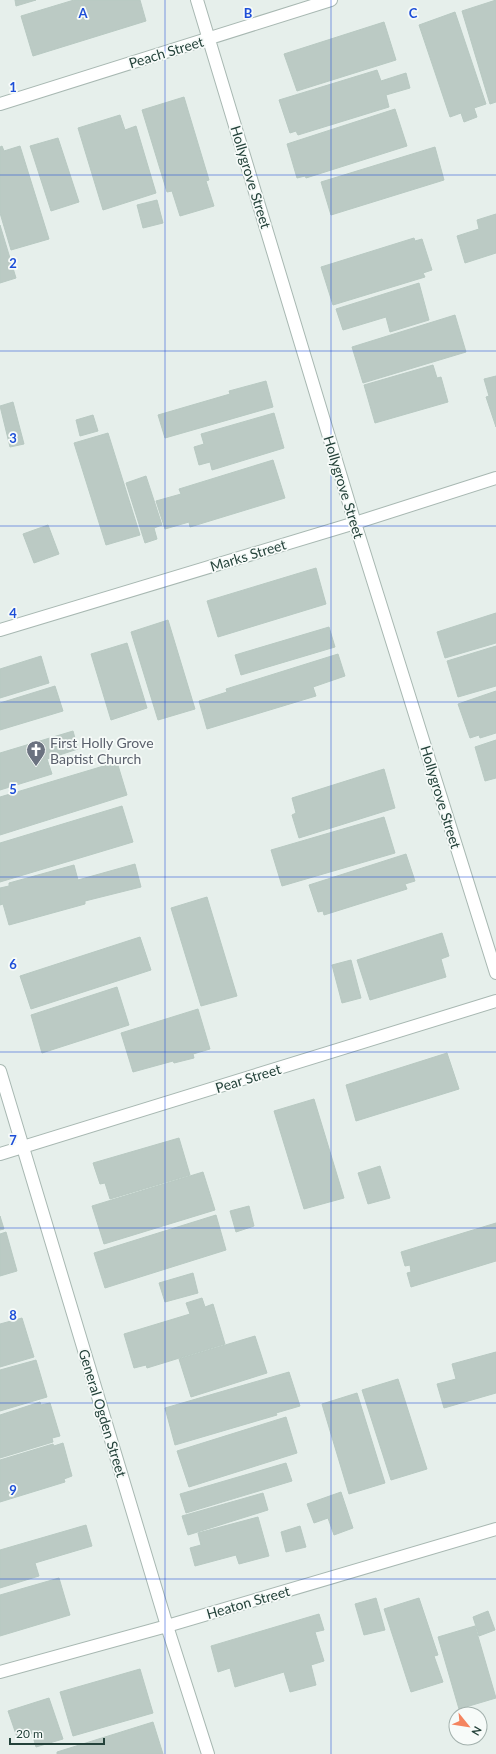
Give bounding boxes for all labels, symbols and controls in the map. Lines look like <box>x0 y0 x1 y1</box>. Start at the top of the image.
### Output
text: A <box>77 5 88 21</box>
text: B <box>244 5 253 21</box>
text: C <box>409 5 418 21</box>
street label: Peach Street <box>127 33 205 71</box>
text: 1 <box>9 79 17 95</box>
street label: Hollygrove Street <box>227 123 275 231</box>
text: 2 <box>9 255 17 271</box>
text: 3 <box>9 430 17 446</box>
street label: Hollygrove Street <box>320 433 368 541</box>
street label: Marks Street <box>208 535 288 575</box>
text: 4 <box>9 605 17 621</box>
place label: First Holly Grove Baptist Church <box>50 734 154 767</box>
church icon: First Holly Grove Baptist Church <box>25 739 47 767</box>
street label: Hollygrove Street <box>417 743 465 851</box>
text: 5 <box>9 781 17 797</box>
text: 6 <box>9 956 17 972</box>
street label: Pear Street <box>213 1060 283 1096</box>
text: 7 <box>9 1132 17 1148</box>
text: 8 <box>9 1307 17 1323</box>
street label: General Ogden Street <box>75 1347 131 1479</box>
text: 9 <box>9 1482 17 1498</box>
street label: Heaton Street <box>204 1582 292 1622</box>
north arrow <box>448 1706 488 1746</box>
scale bar <box>10 1720 104 1746</box>
text: N <box>469 1724 485 1738</box>
text: 20 m <box>16 1726 43 1741</box>

